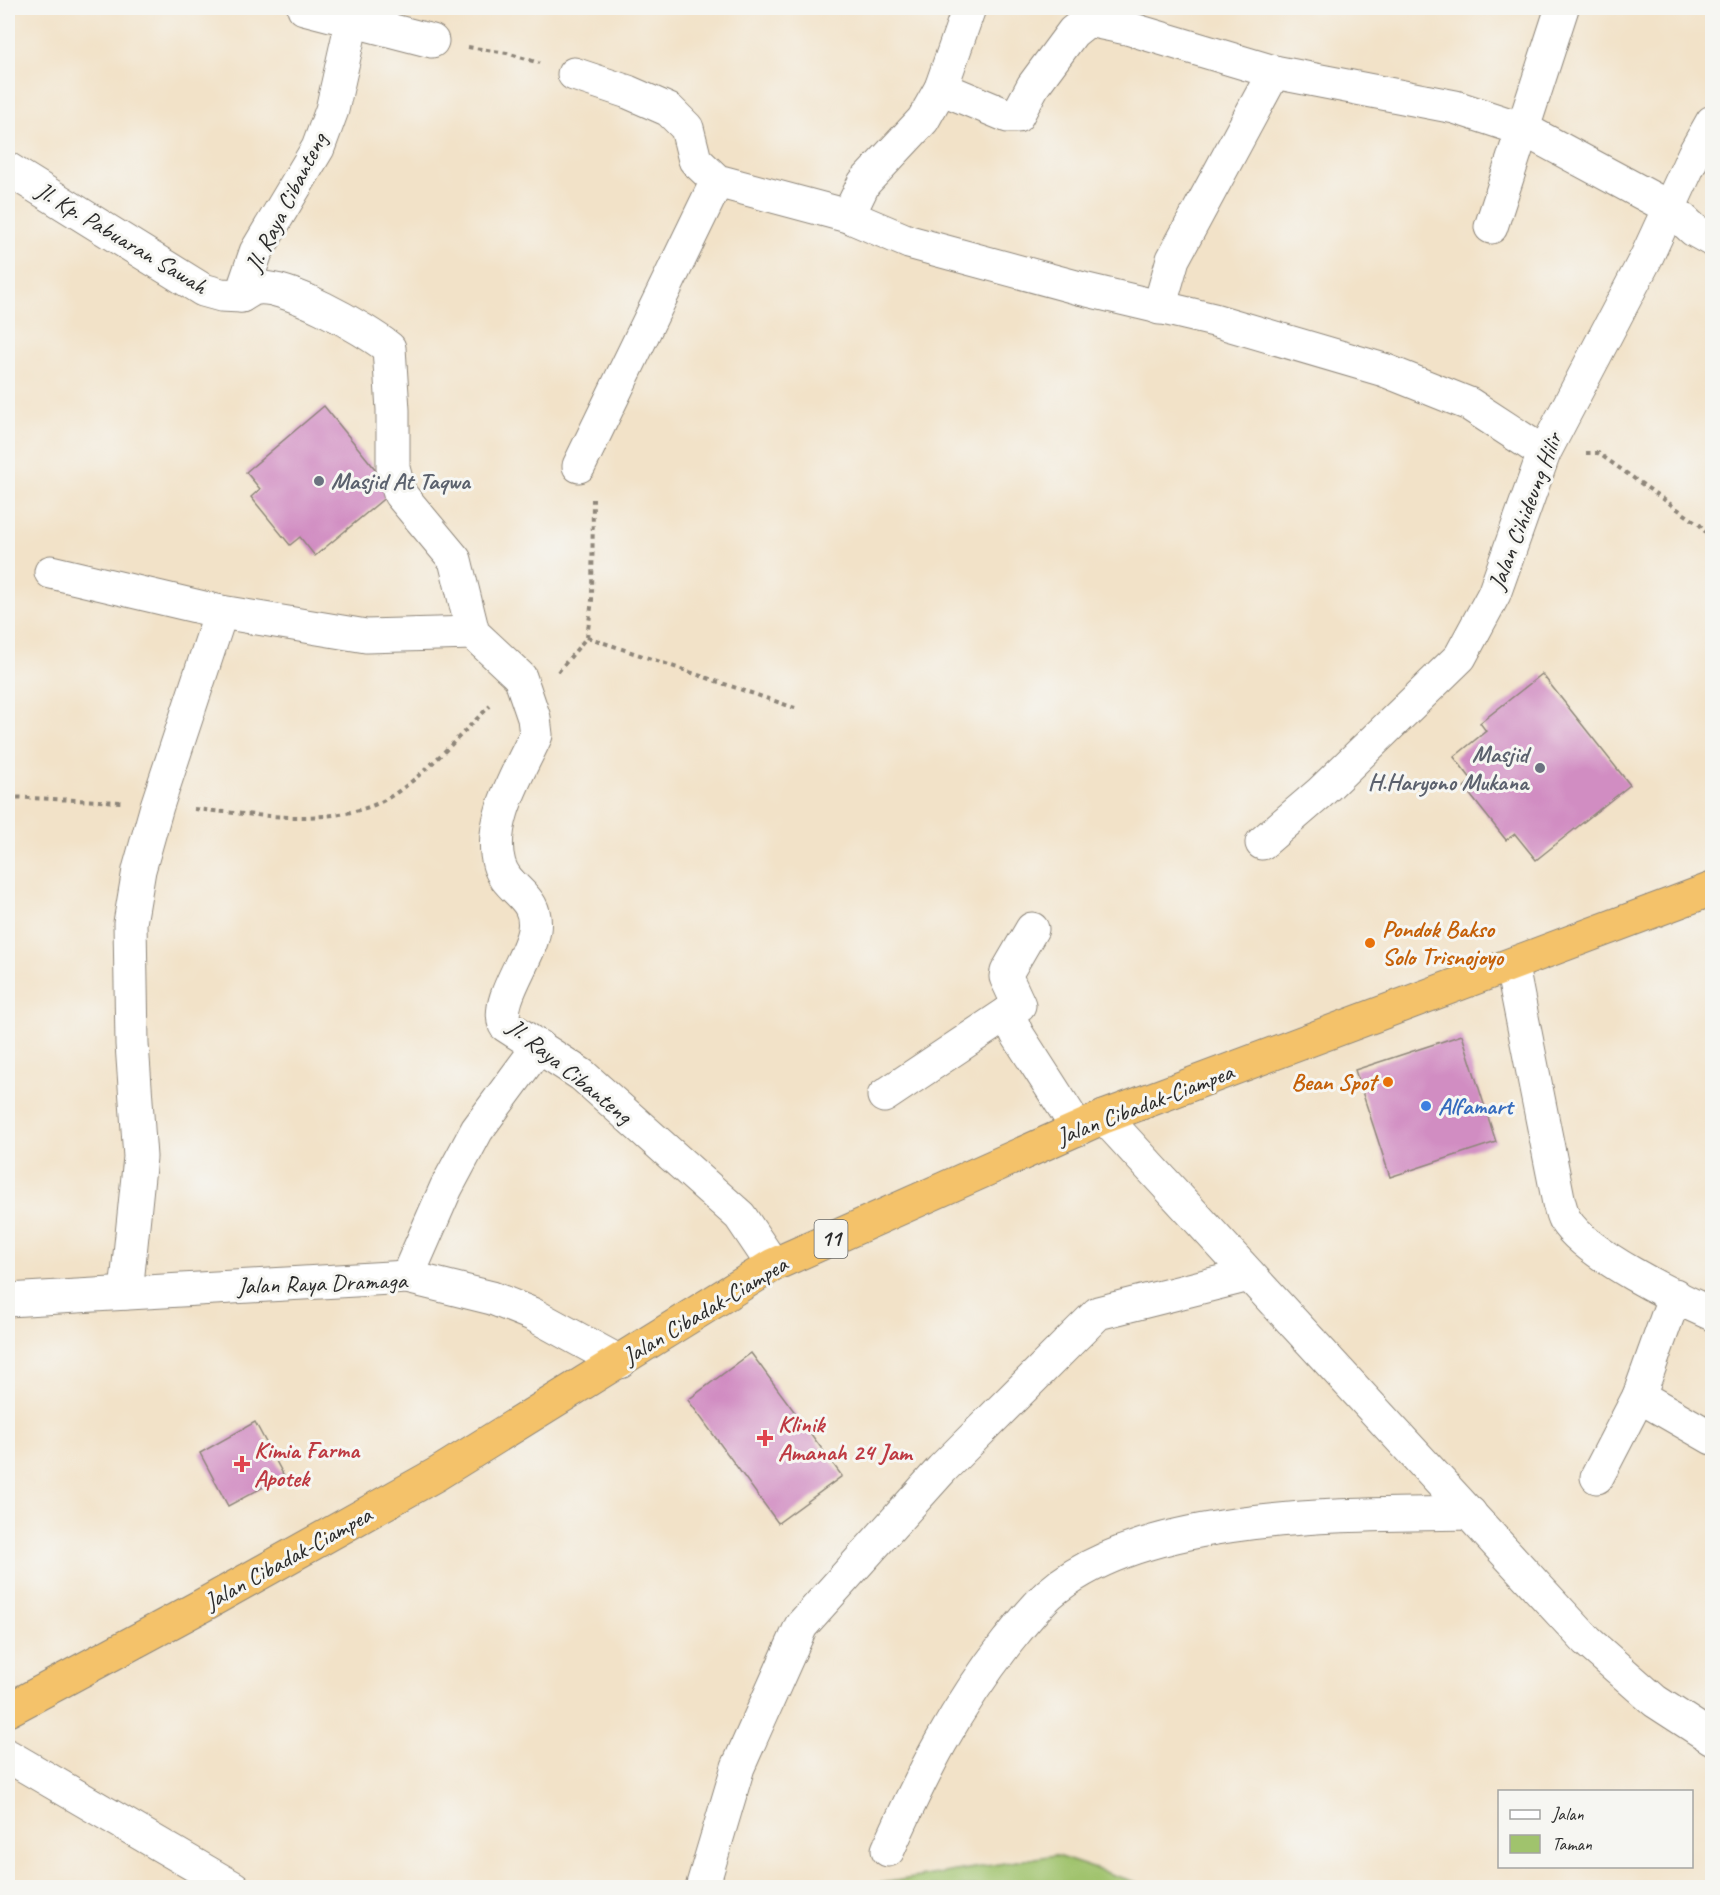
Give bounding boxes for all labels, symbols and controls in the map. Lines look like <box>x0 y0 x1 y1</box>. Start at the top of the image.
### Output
street label: Jl. Raya Cibanteng <box>238 126 334 277</box>
street label: Jl. Kp. Pabuaran Sawah <box>30 175 214 301</box>
street label: Jalan Cihideung Hilir <box>1481 426 1570 595</box>
place label: Masjid At Taqwa <box>331 466 472 496</box>
marker: Masjid At Taqwa <box>312 474 326 488</box>
place label: Masjid H.Haryono Mukana <box>1368 739 1532 797</box>
marker: Masjid H.Haryono Mukana <box>1533 761 1547 775</box>
place label: Pondok Bakso Solo Trisnojoyo <box>1382 914 1505 972</box>
marker: Pondok Bakso Solo Trisnojoyo <box>1363 936 1377 950</box>
street label: Jl. Raya Cibanteng <box>501 1011 639 1131</box>
street label: Jalan Cibadak-Ciampea <box>1052 1056 1239 1152</box>
place label: Bean Spot <box>1291 1067 1380 1097</box>
marker: Bean Spot <box>1381 1075 1395 1089</box>
place label: Alfamart <box>1438 1091 1516 1121</box>
marker: Alfamart <box>1419 1099 1433 1113</box>
road number: 11 <box>814 1220 848 1258</box>
street label: Jalan Cibadak-Ciampea <box>616 1248 794 1371</box>
street label: Jalan Raya Dramaga <box>236 1265 409 1301</box>
place label: Klinik Amanah 24 Jam <box>778 1409 914 1467</box>
marker: Klinik Amanah 24 Jam <box>756 1429 774 1447</box>
place label: Kimia Farma Apotek <box>254 1435 361 1493</box>
marker: Kimia Farma Apotek <box>235 1457 249 1471</box>
street label: Jalan Cibadak-Ciampea <box>198 1499 378 1617</box>
legend <box>1498 1790 1693 1868</box>
text: Jalan <box>1551 1803 1584 1825</box>
text: Taman <box>1552 1833 1593 1855</box>

